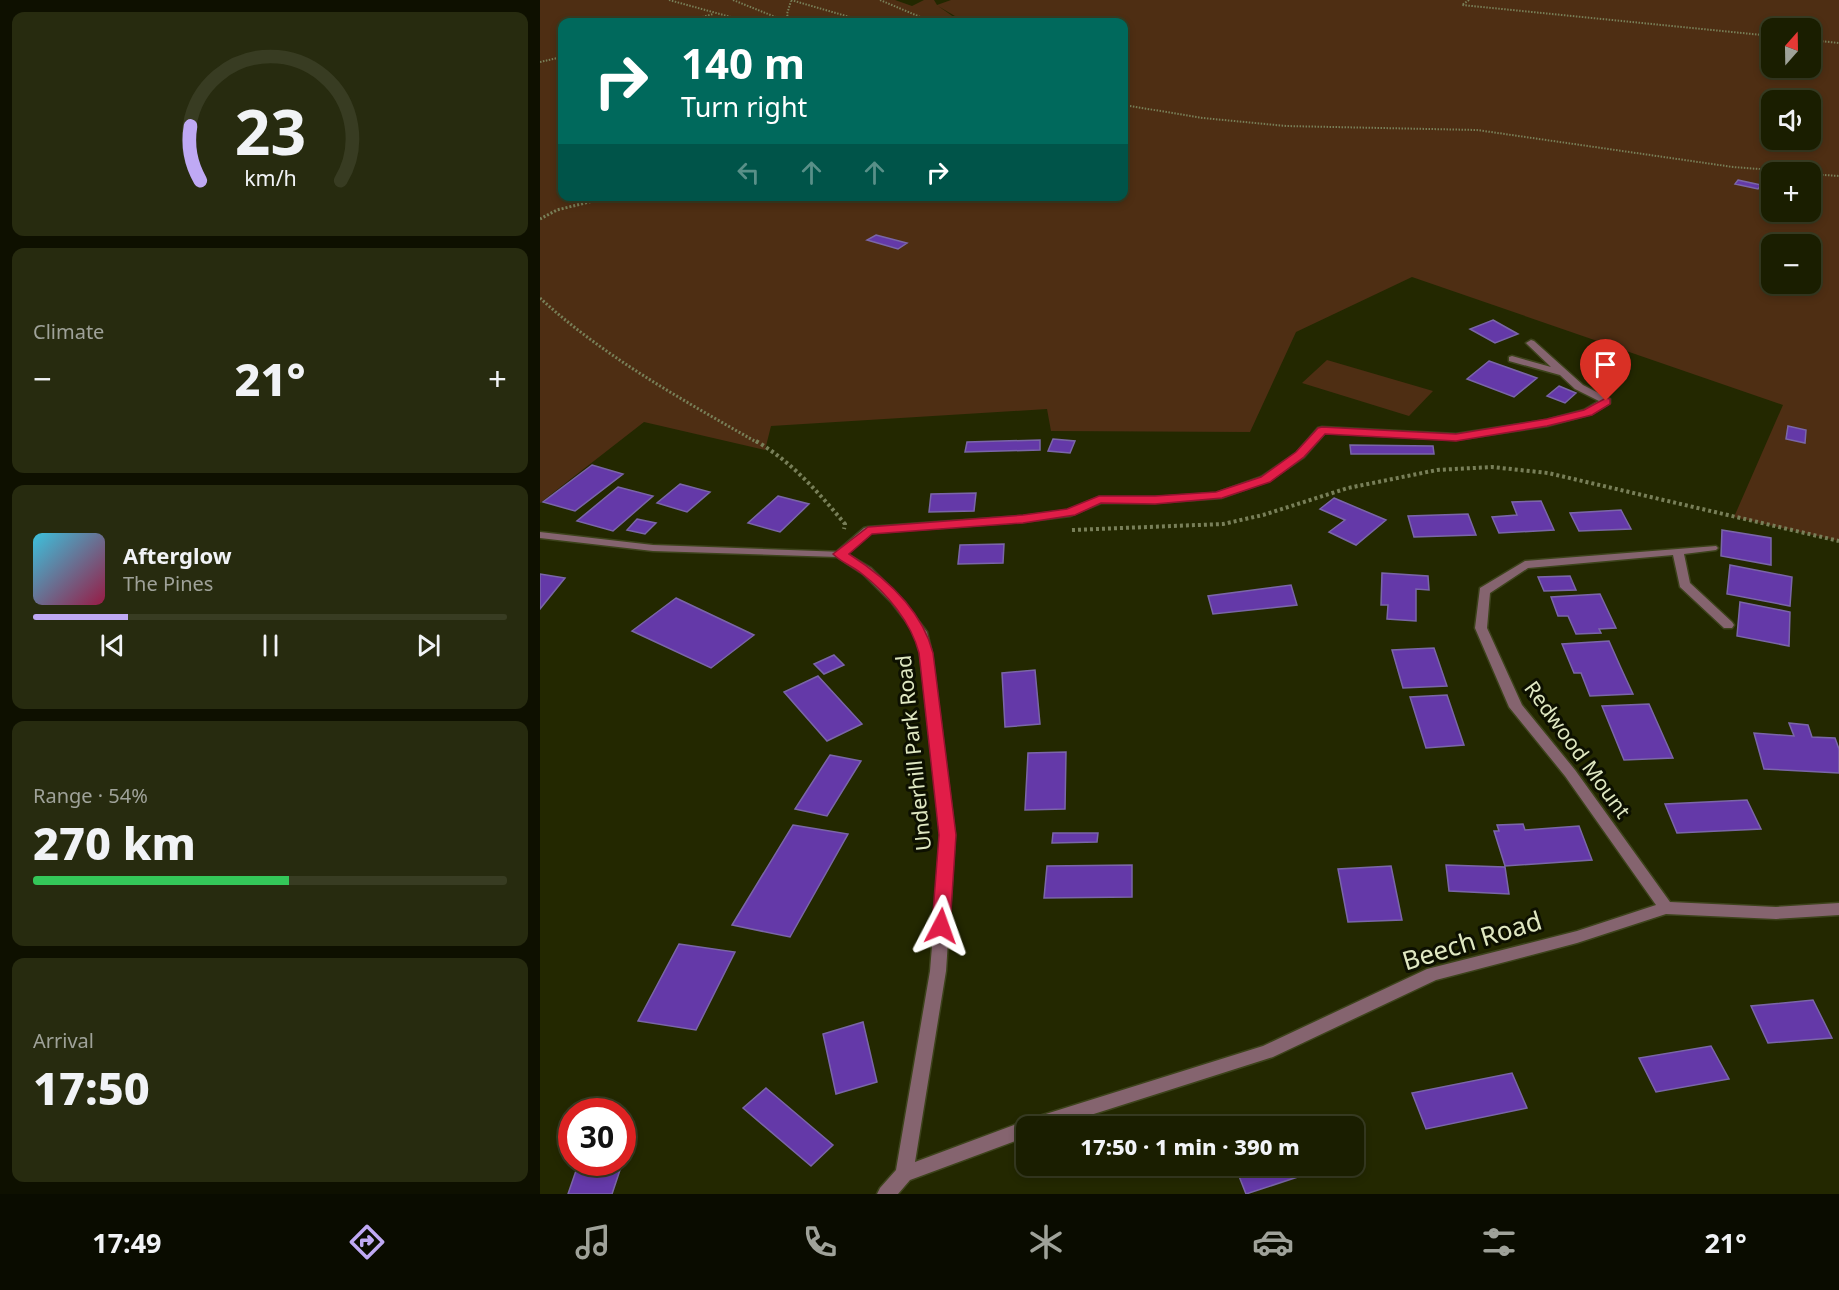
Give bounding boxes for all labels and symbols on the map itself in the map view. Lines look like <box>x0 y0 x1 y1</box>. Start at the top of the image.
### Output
north arrow <box>1761 18 1821 78</box>
pin <box>1580 339 1631 401</box>
street label: Underhill Park Road <box>889 654 937 852</box>
street label: Redwood Mount <box>1518 675 1637 824</box>
position arrow <box>909 894 973 958</box>
street label: Beech Road <box>1398 902 1546 978</box>
speed limit sign: 30 <box>558 1098 636 1176</box>

